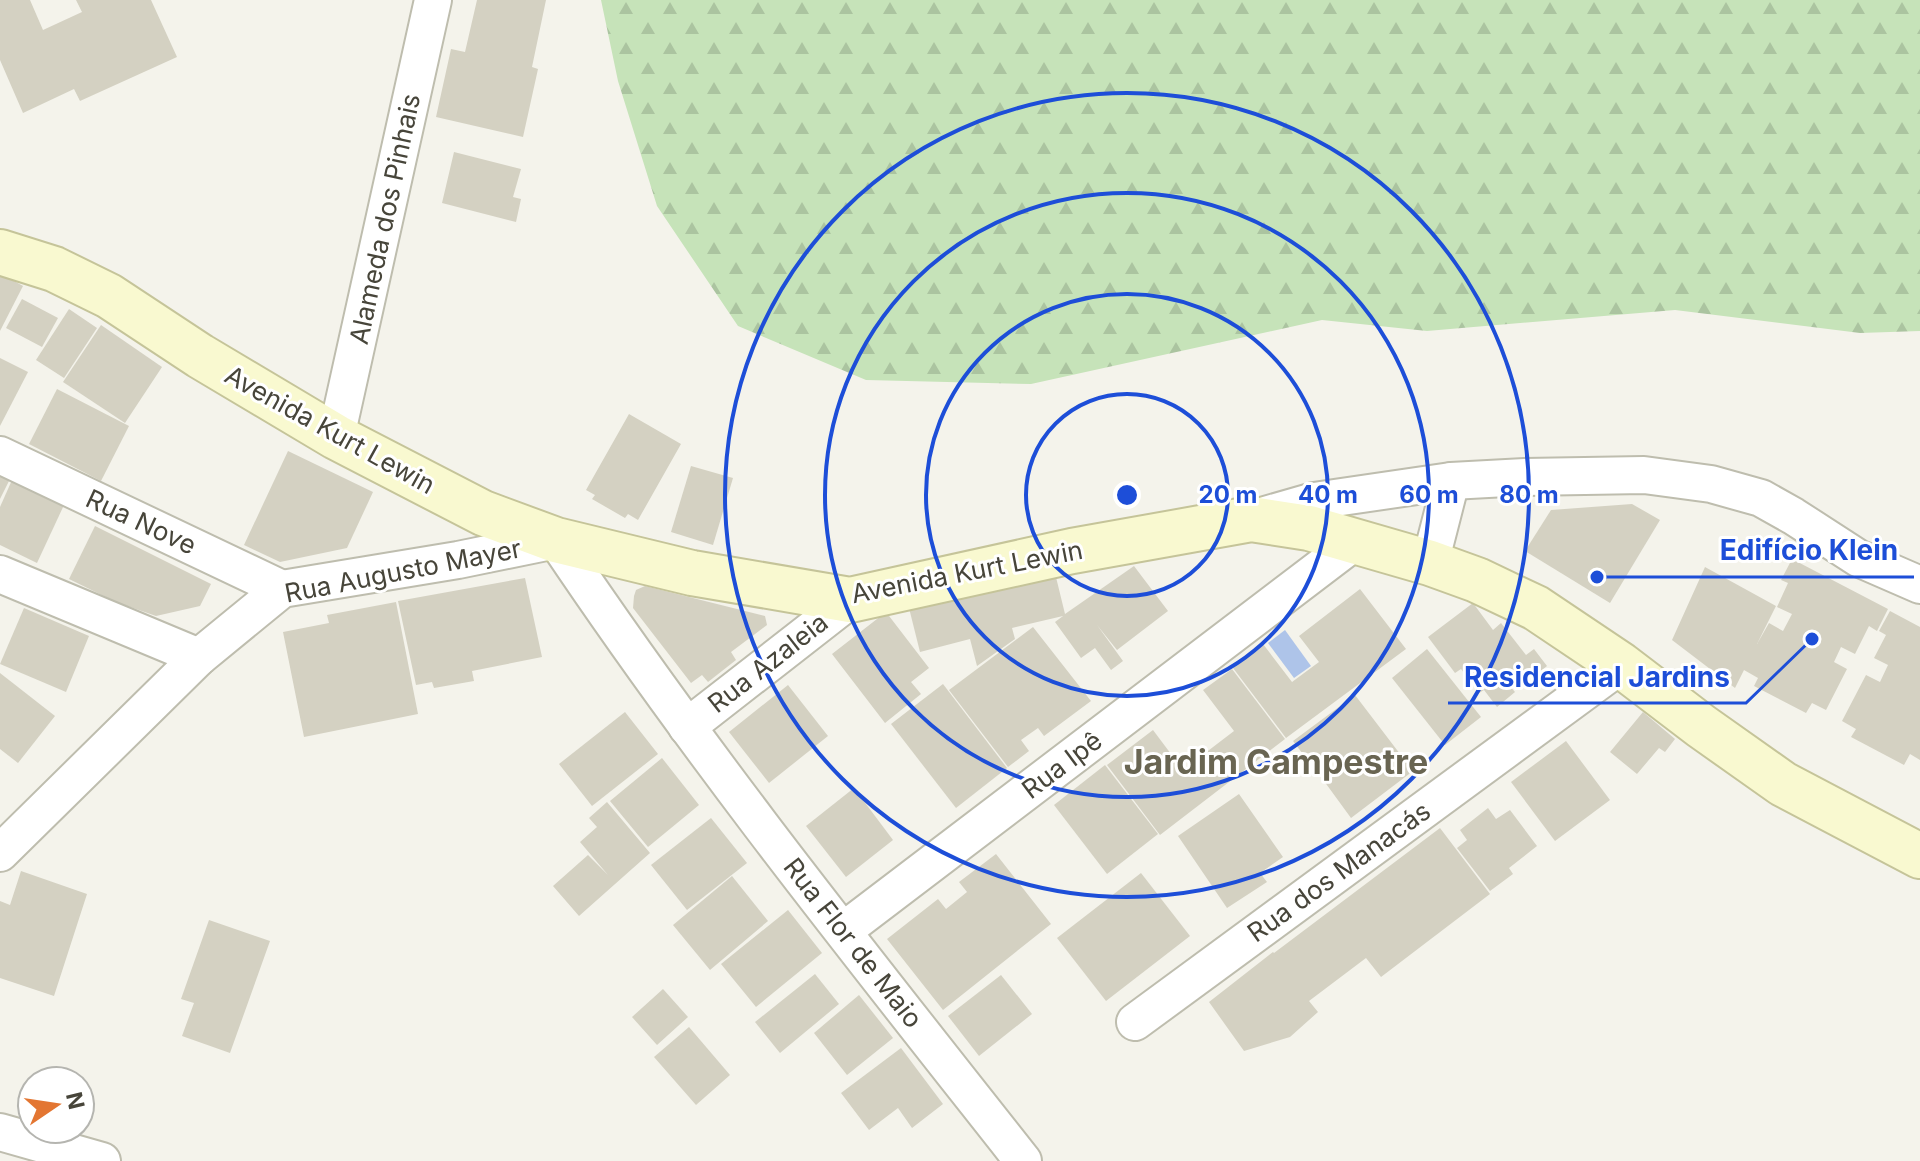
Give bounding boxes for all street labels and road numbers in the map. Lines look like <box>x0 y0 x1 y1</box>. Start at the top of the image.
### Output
street label: Alameda dos Pinhais <box>343 91 426 347</box>
street label: Avenida Kurt Lewin <box>220 359 441 500</box>
street label: Rua Nove <box>81 483 201 561</box>
street label: Rua Augusto Mayer <box>282 532 524 609</box>
street label: Avenida Kurt Lewin <box>848 534 1085 609</box>
street label: Rua Azaleia <box>702 606 834 719</box>
street label: Rua Ipê <box>1016 725 1108 805</box>
street label: Rua dos Manacás <box>1241 795 1436 948</box>
street label: Rua Flor de Maio <box>778 852 929 1034</box>

